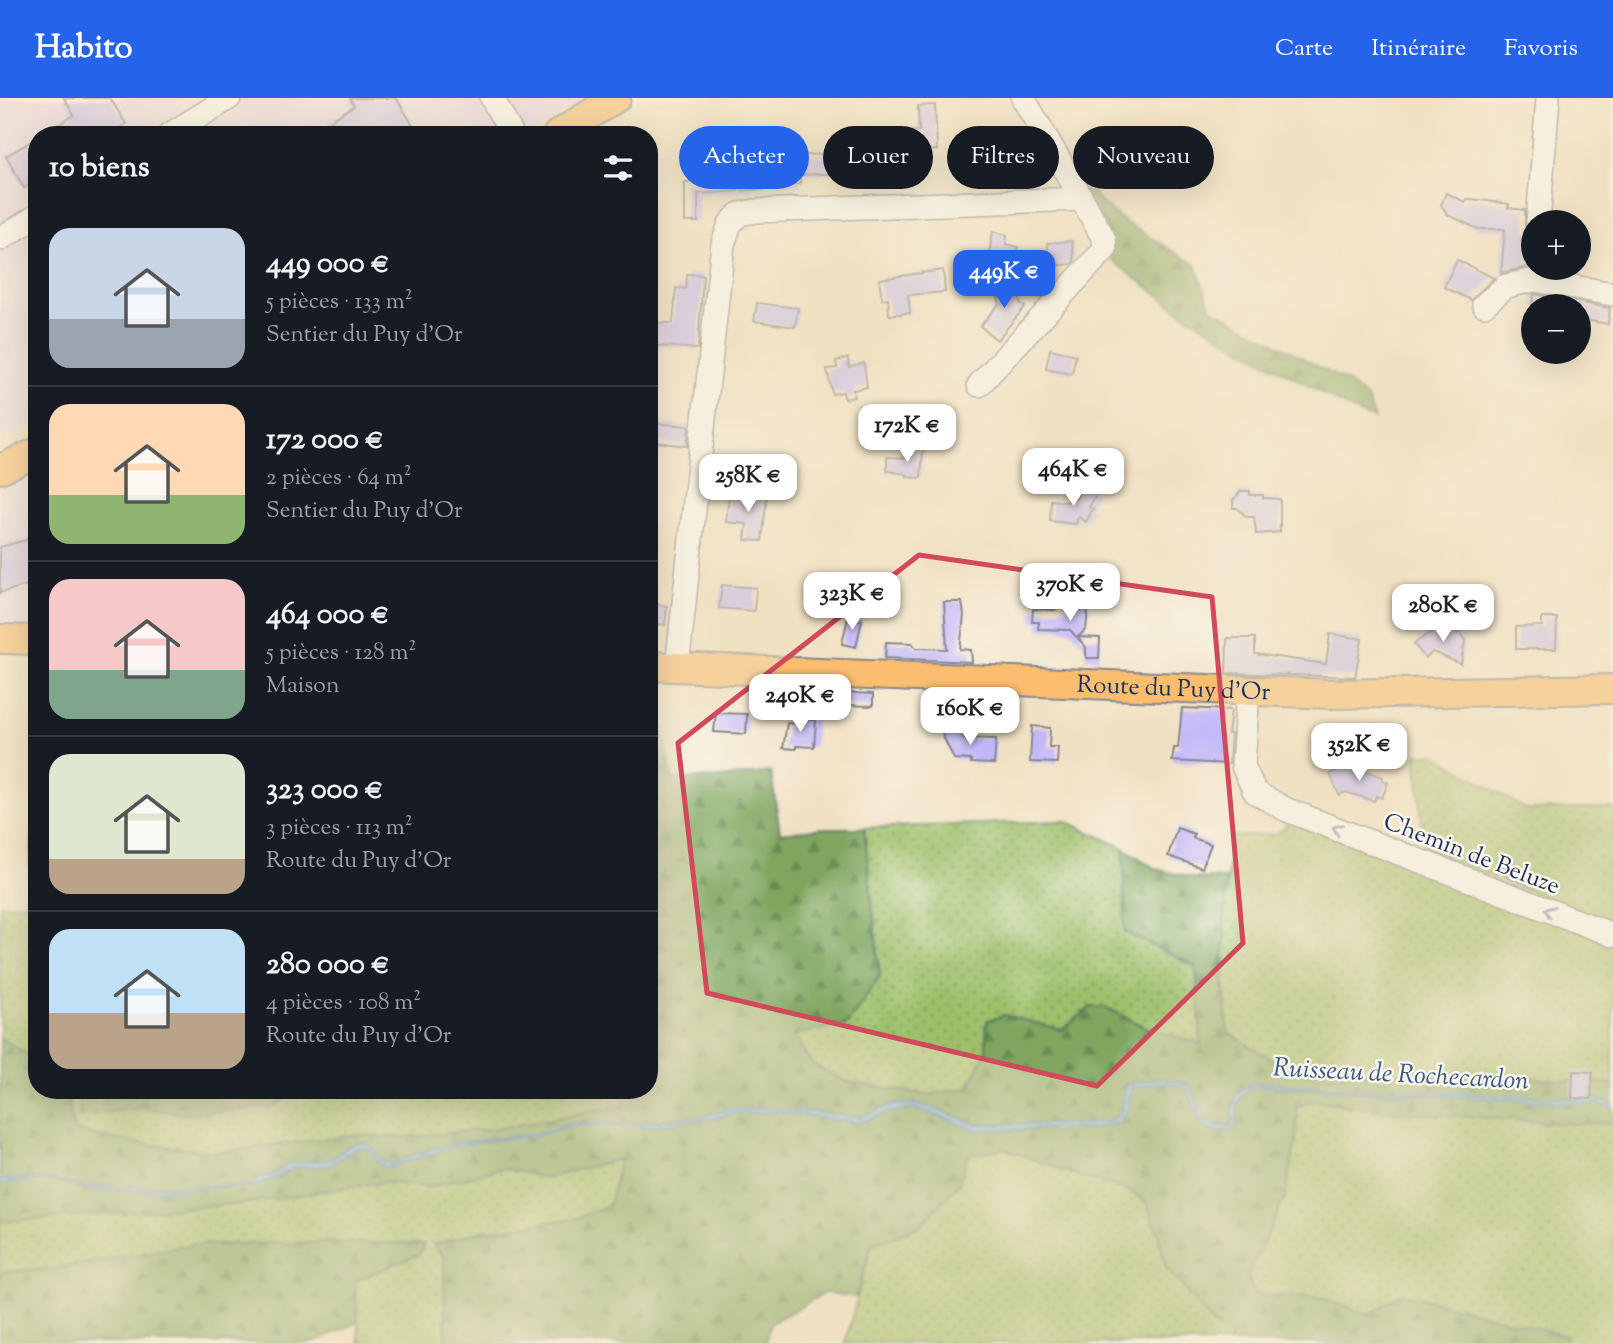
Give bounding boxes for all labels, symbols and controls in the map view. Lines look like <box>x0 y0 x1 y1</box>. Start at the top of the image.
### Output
text: Habito <box>35 25 133 73</box>
text: Carte <box>1275 32 1333 66</box>
text: Itinéraire <box>1371 32 1466 66</box>
text: Favoris <box>1504 32 1578 66</box>
chip: Acheter <box>679 126 809 189</box>
chip: Louer <box>823 126 933 189</box>
chip: Filtres <box>947 126 1059 189</box>
chip: Nouveau <box>1073 126 1214 189</box>
text: 10 biens <box>49 147 149 190</box>
icon: filters <box>599 149 637 187</box>
map controls <box>1521 210 1591 364</box>
button: + <box>1521 210 1591 280</box>
text: 449 000 € <box>266 243 389 286</box>
pin: 449K € <box>947 250 1061 310</box>
icon: home <box>105 256 189 340</box>
text: 449K € <box>969 256 1039 289</box>
text: 5 pièces · 133 m² <box>266 286 413 319</box>
button: − <box>1521 294 1591 364</box>
text: Sentier du Puy d'Or <box>266 319 463 352</box>
pin: 172K € <box>850 404 964 464</box>
text: 172K € <box>874 410 940 443</box>
text: 172 000 € <box>266 419 384 462</box>
icon: home <box>105 432 189 516</box>
pin: 464K € <box>1016 448 1130 508</box>
pin: 258K € <box>691 454 805 514</box>
text: 464K € <box>1038 454 1108 487</box>
text: 258K € <box>715 460 781 493</box>
text: 2 pièces · 64 m² <box>266 462 412 495</box>
text: Sentier du Puy d'Or <box>266 495 463 528</box>
pin: 370K € <box>1013 564 1127 623</box>
text: 370K € <box>1036 569 1104 602</box>
pin: 323K € <box>795 573 909 632</box>
text: 323K € <box>819 578 885 611</box>
pin: 280K € <box>1386 584 1500 644</box>
text: 280K € <box>1408 590 1478 623</box>
text: 464 000 € <box>266 594 389 637</box>
icon: home <box>105 607 189 691</box>
text: 5 pièces · 128 m² <box>266 637 416 670</box>
street label: Route du Puy d'Or <box>1076 669 1271 710</box>
text: Maison <box>266 670 340 703</box>
pin: 240K € <box>743 674 857 734</box>
text: 240K € <box>765 680 835 713</box>
pin: 160K € <box>913 688 1027 747</box>
text: 160K € <box>936 693 1004 726</box>
pin: 352K € <box>1302 724 1416 783</box>
text: 352K € <box>1327 729 1391 762</box>
text: 323 000 € <box>266 769 383 812</box>
icon: home <box>105 782 189 866</box>
street label: Chemin de Beluze <box>1378 806 1565 904</box>
text: 3 pièces · 113 m² <box>266 812 412 845</box>
one-way arrow <box>1332 824 1344 838</box>
text: Route du Puy d'Or <box>266 845 451 878</box>
one-way arrow <box>1544 905 1556 919</box>
text: 280 000 € <box>266 944 390 987</box>
icon: home <box>105 957 189 1041</box>
text: 4 pièces · 108 m² <box>266 987 421 1020</box>
text: Route du Puy d'Or <box>266 1020 451 1053</box>
water label: Ruisseau de Rochecardon <box>1272 1050 1530 1101</box>

